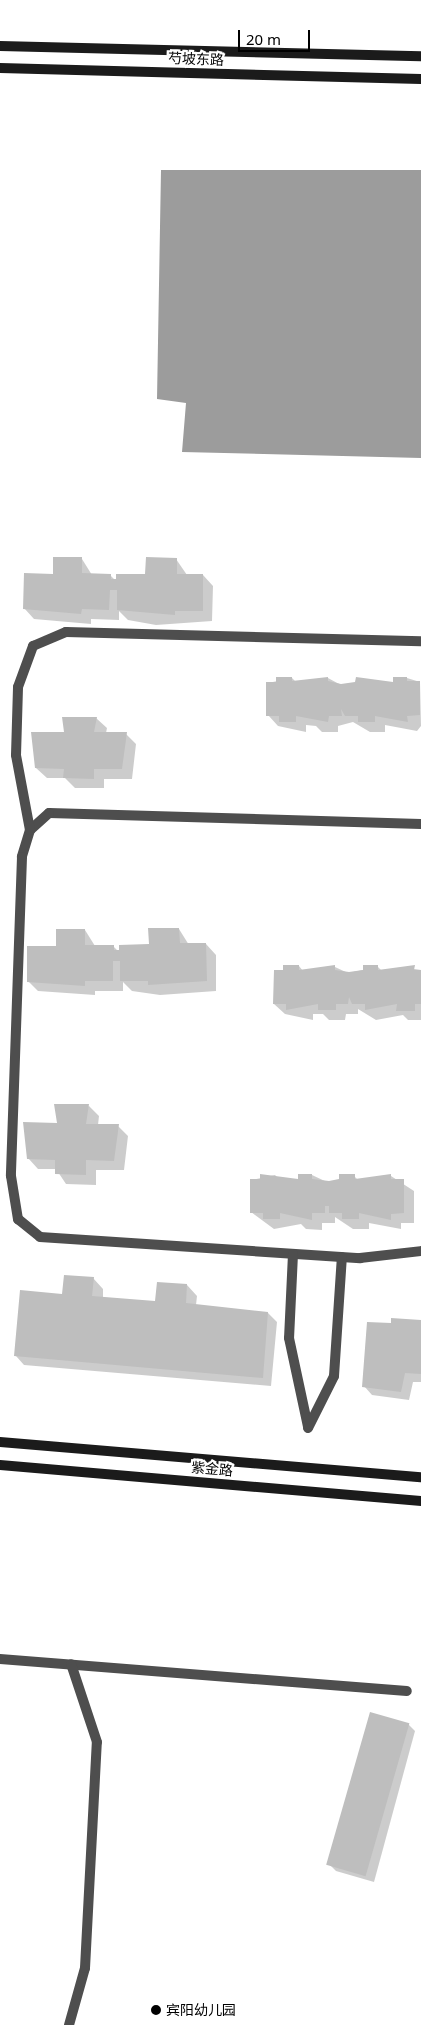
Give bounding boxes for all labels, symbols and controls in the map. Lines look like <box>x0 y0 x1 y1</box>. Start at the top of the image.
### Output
scale bar <box>241 20 314 52</box>
text: 20 m <box>246 29 281 49</box>
street label: 芍坡东路 <box>168 50 224 68</box>
street label: 紫金路 <box>190 1459 234 1479</box>
place label: 宾阳幼儿园 <box>166 2002 236 2018</box>
marker: 宾阳幼儿园 <box>150 2004 162 2016</box>

